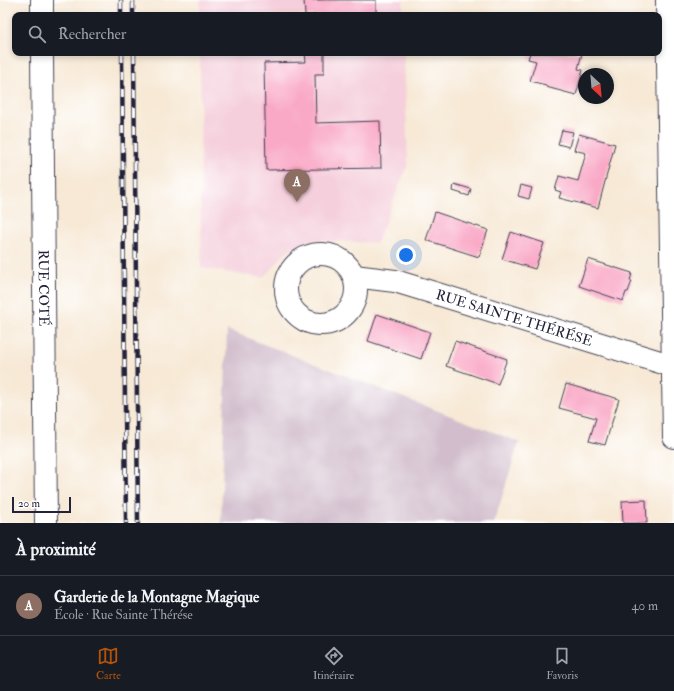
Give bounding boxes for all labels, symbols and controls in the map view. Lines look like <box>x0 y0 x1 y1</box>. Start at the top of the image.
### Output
search box <box>12 12 662 56</box>
icon: search <box>26 23 48 45</box>
text: Rechercher <box>58 25 126 44</box>
north arrow <box>578 68 614 104</box>
pin: A <box>284 169 310 202</box>
your location <box>396 245 416 265</box>
street label: RUE COTÉ <box>35 250 53 326</box>
street label: RUE SAINTE THÉRÉSE <box>434 286 595 349</box>
scale bar <box>12 495 71 514</box>
text: 20 m <box>18 497 40 510</box>
text: À proximité <box>16 539 96 560</box>
text: Garderie de la Montagne Magique <box>54 588 259 607</box>
text: A <box>25 598 33 614</box>
text: 40 m <box>632 598 658 614</box>
text: École · Rue Sainte Thérése <box>54 607 193 623</box>
tab: Carte <box>96 645 121 682</box>
tab: Itinéraire <box>313 645 354 682</box>
tab: Favoris <box>546 645 578 682</box>

